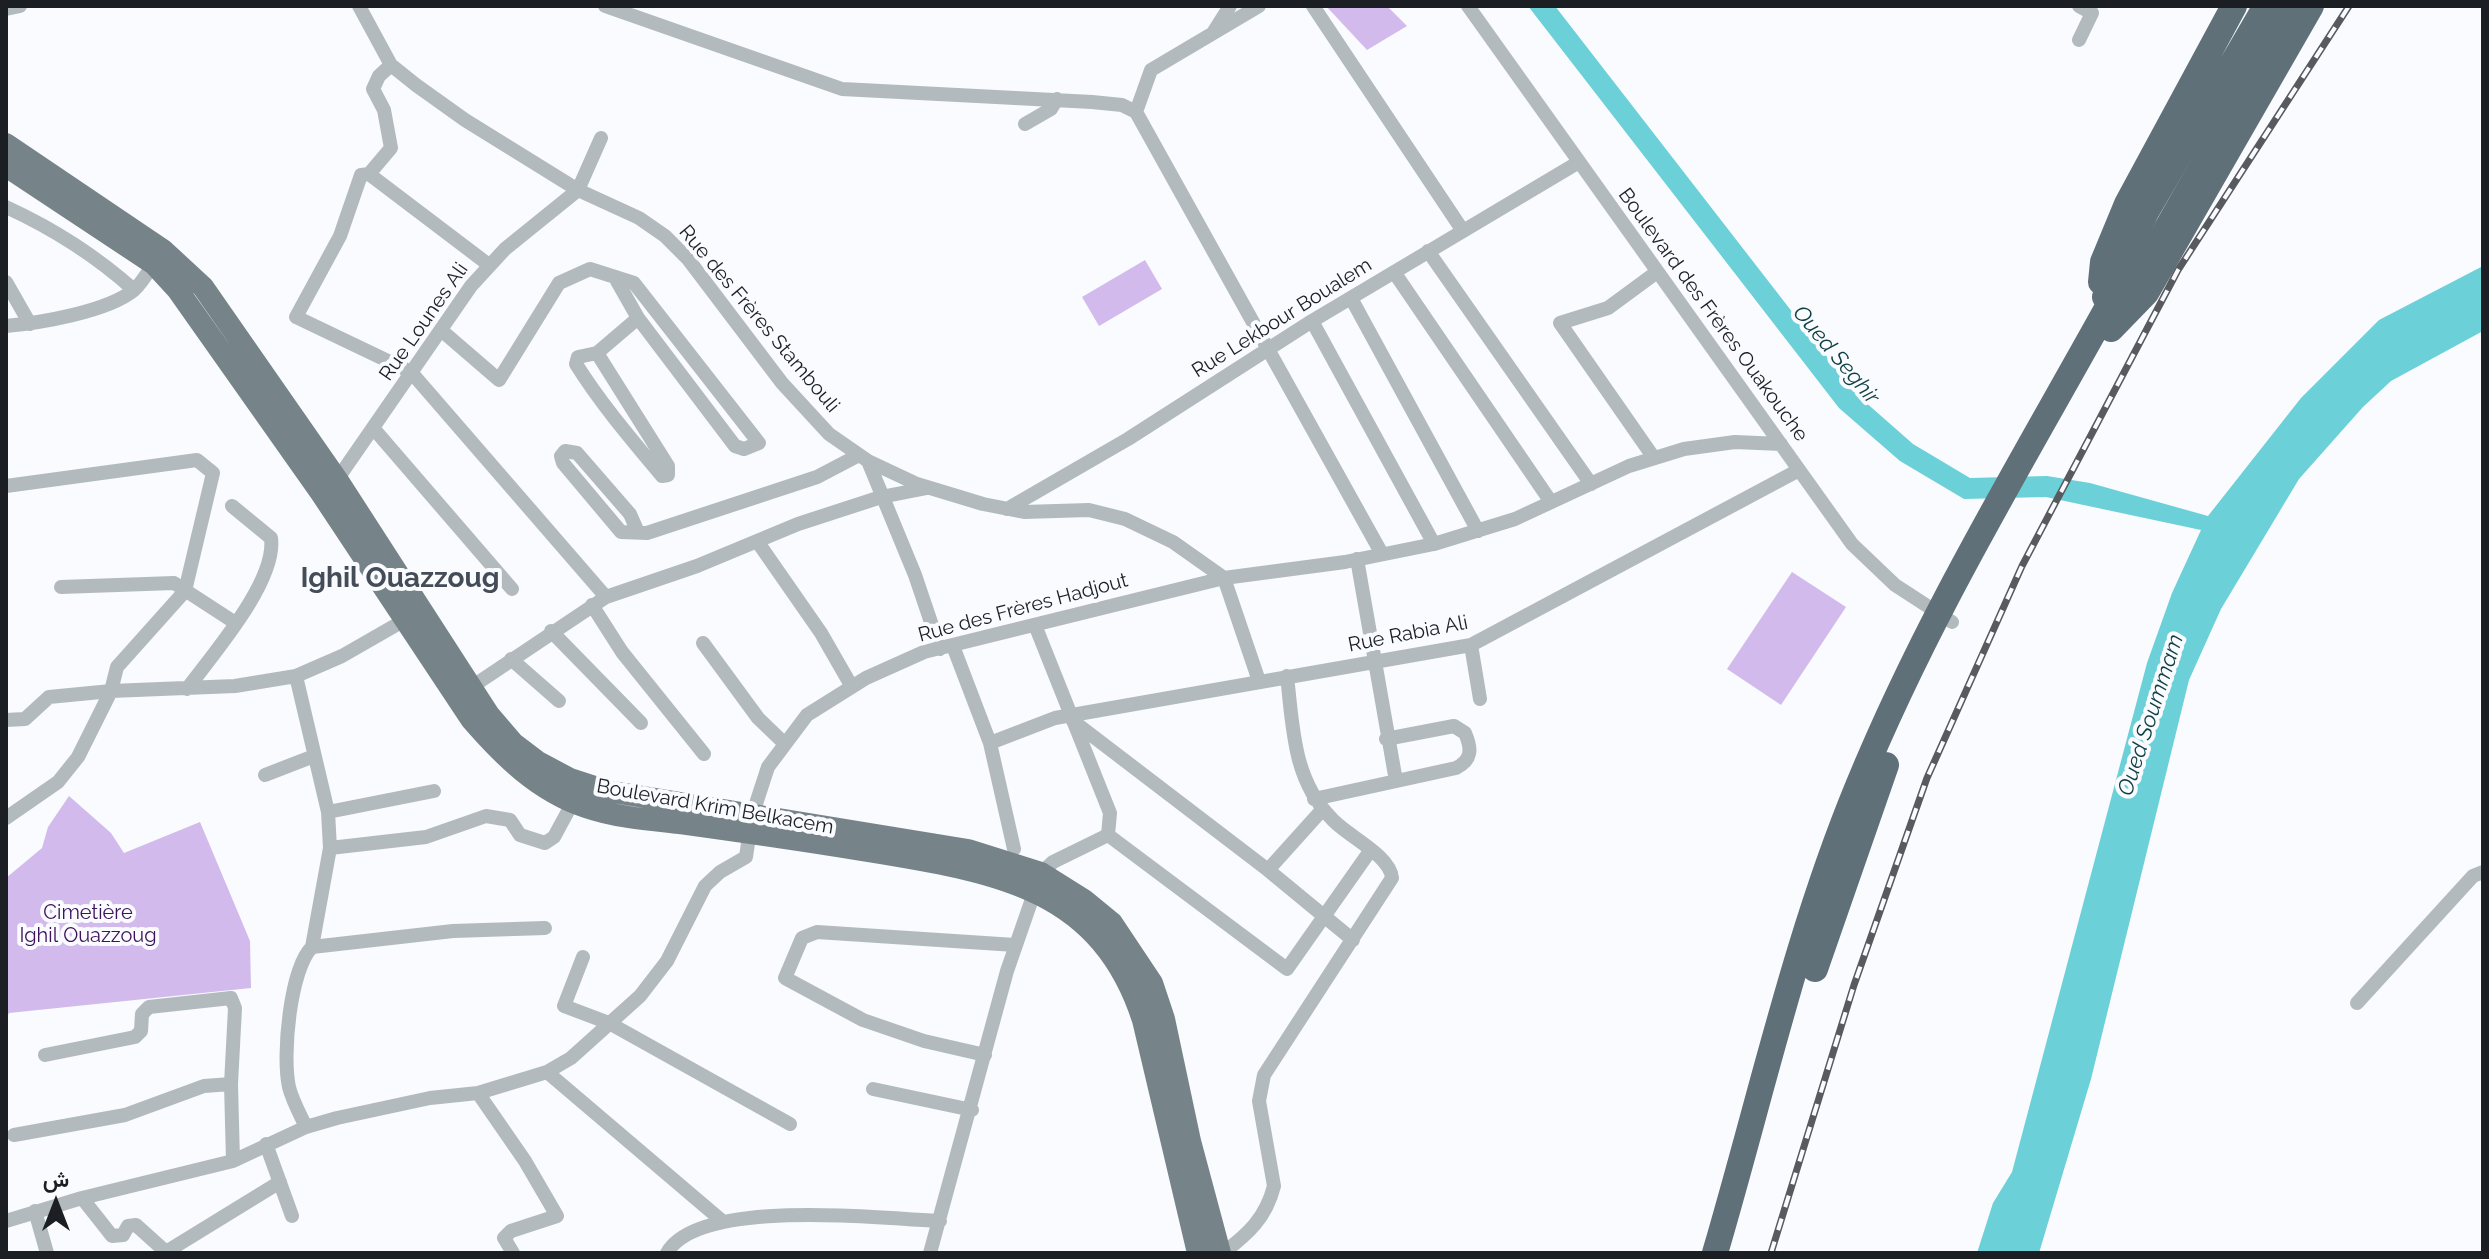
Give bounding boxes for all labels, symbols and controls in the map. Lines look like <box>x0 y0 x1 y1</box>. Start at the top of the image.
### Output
street label: Boulevard des Frères Ouakouche <box>1613 184 1813 446</box>
street label: Rue des Frères Stambouli <box>674 220 844 418</box>
street label: Rue Lekbour Boualem <box>1188 253 1376 383</box>
street label: Rue Lounes Ali <box>375 258 473 386</box>
water label: Oued Seghir <box>1787 300 1885 410</box>
district label: Ighil Ouazzoug <box>300 562 500 596</box>
street label: Rue des Frères Hadjout <box>915 568 1131 648</box>
street label: Rue Rabia Ali <box>1346 611 1470 657</box>
water label: Oued Soummam <box>2113 631 2189 799</box>
street label: Boulevard Krim Belkacem <box>595 774 835 840</box>
park label: Cimetière Ighil Ouazzoug <box>19 901 157 948</box>
north arrow <box>16 1163 96 1243</box>
text: ش <box>43 1166 69 1192</box>

